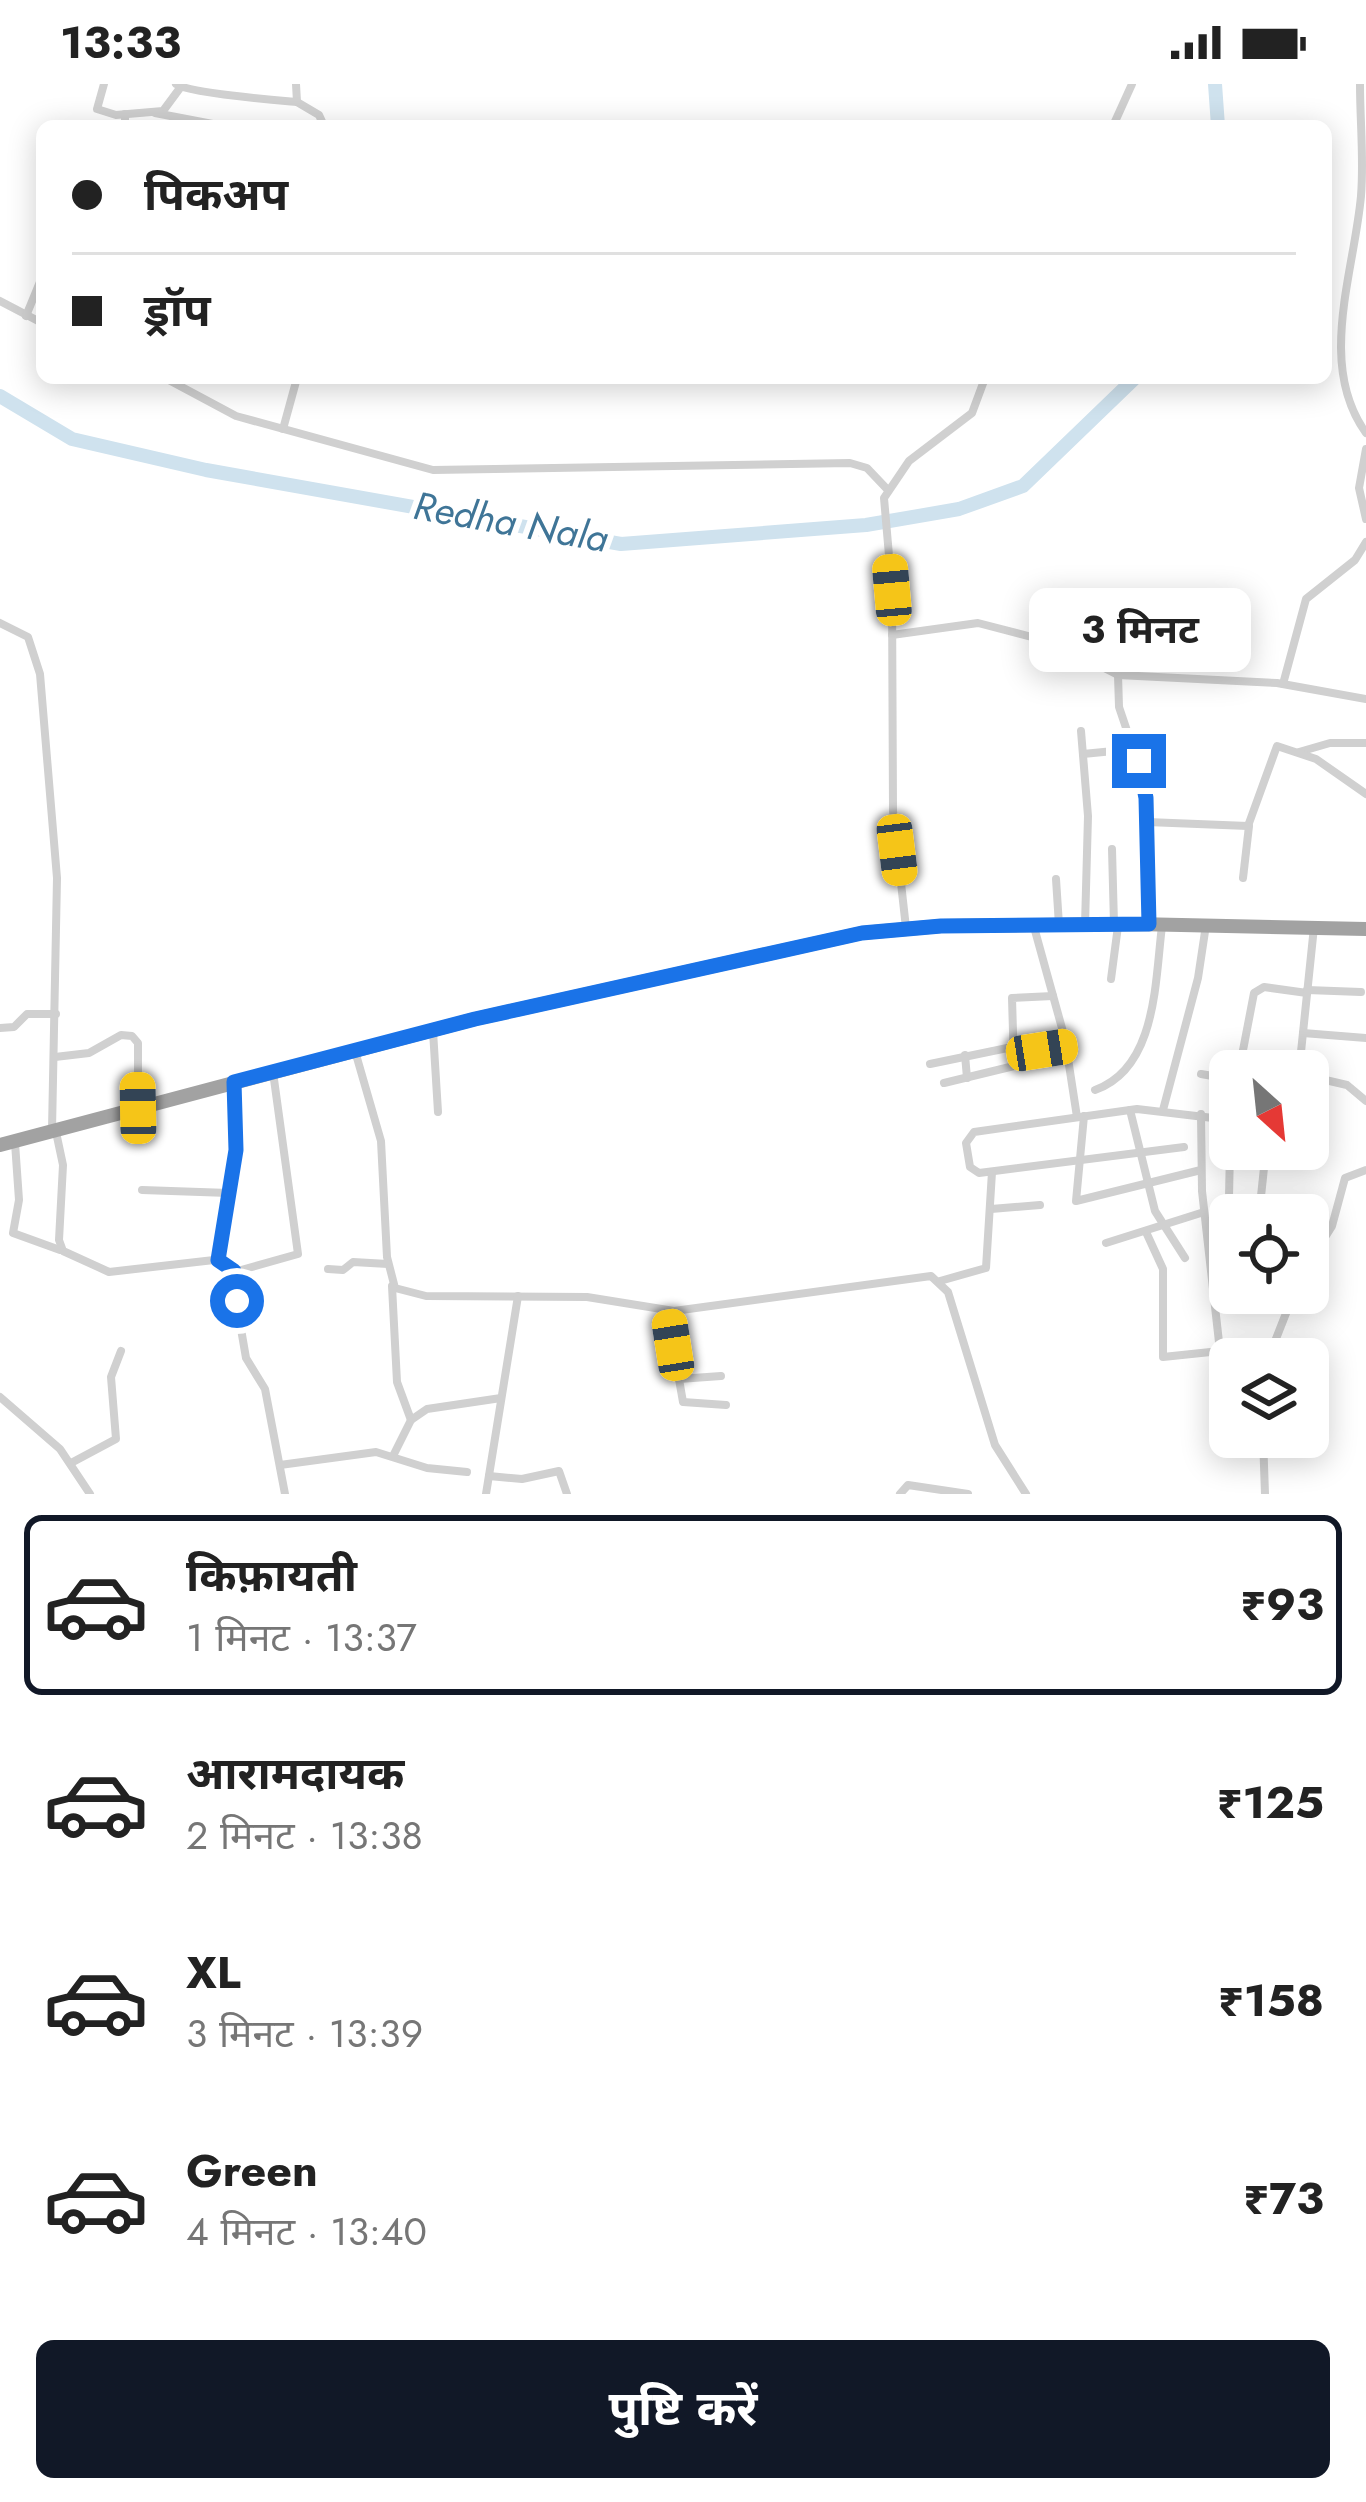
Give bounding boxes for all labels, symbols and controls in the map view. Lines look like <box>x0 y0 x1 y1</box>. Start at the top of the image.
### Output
text: 13:33 <box>60 10 181 75</box>
text: पिकअप <box>144 162 288 227</box>
text: ड्रॉप <box>144 278 211 343</box>
water label: Redha Nala <box>409 477 613 567</box>
car <box>871 553 913 627</box>
callout: 3 मिनट <box>1028 587 1250 671</box>
text: 3 मिनट <box>1081 601 1199 658</box>
route end <box>1112 734 1166 788</box>
car <box>875 812 919 888</box>
car <box>1004 1027 1080 1073</box>
north arrow <box>1209 1050 1329 1170</box>
map controls <box>1209 1050 1329 1458</box>
car <box>119 1072 157 1144</box>
button: locate <box>1209 1194 1329 1314</box>
route start <box>210 1274 264 1328</box>
car <box>650 1307 696 1383</box>
button: layers <box>1209 1338 1329 1458</box>
text: किफ़ायती <box>186 1543 357 1608</box>
icon: car <box>42 1551 150 1659</box>
text: ₹93 <box>1240 1572 1324 1637</box>
text: 1 मिनट · 13:37 <box>186 1609 417 1666</box>
text: आरामदायक <box>186 1741 404 1806</box>
icon: car <box>42 1749 150 1857</box>
text: ₹125 <box>1217 1770 1324 1835</box>
text: 2 मिनट · 13:38 <box>186 1807 423 1864</box>
text: XL <box>186 1940 241 2005</box>
icon: car <box>42 1947 150 2055</box>
text: ₹158 <box>1218 1968 1324 2033</box>
text: 3 मिनट · 13:39 <box>186 2005 423 2062</box>
text: Green <box>186 2138 318 2203</box>
icon: car <box>42 2145 150 2253</box>
text: ₹73 <box>1243 2166 1324 2231</box>
text: 4 मिनट · 13:40 <box>186 2203 427 2260</box>
button: पुष्टि करें <box>36 2340 1330 2478</box>

